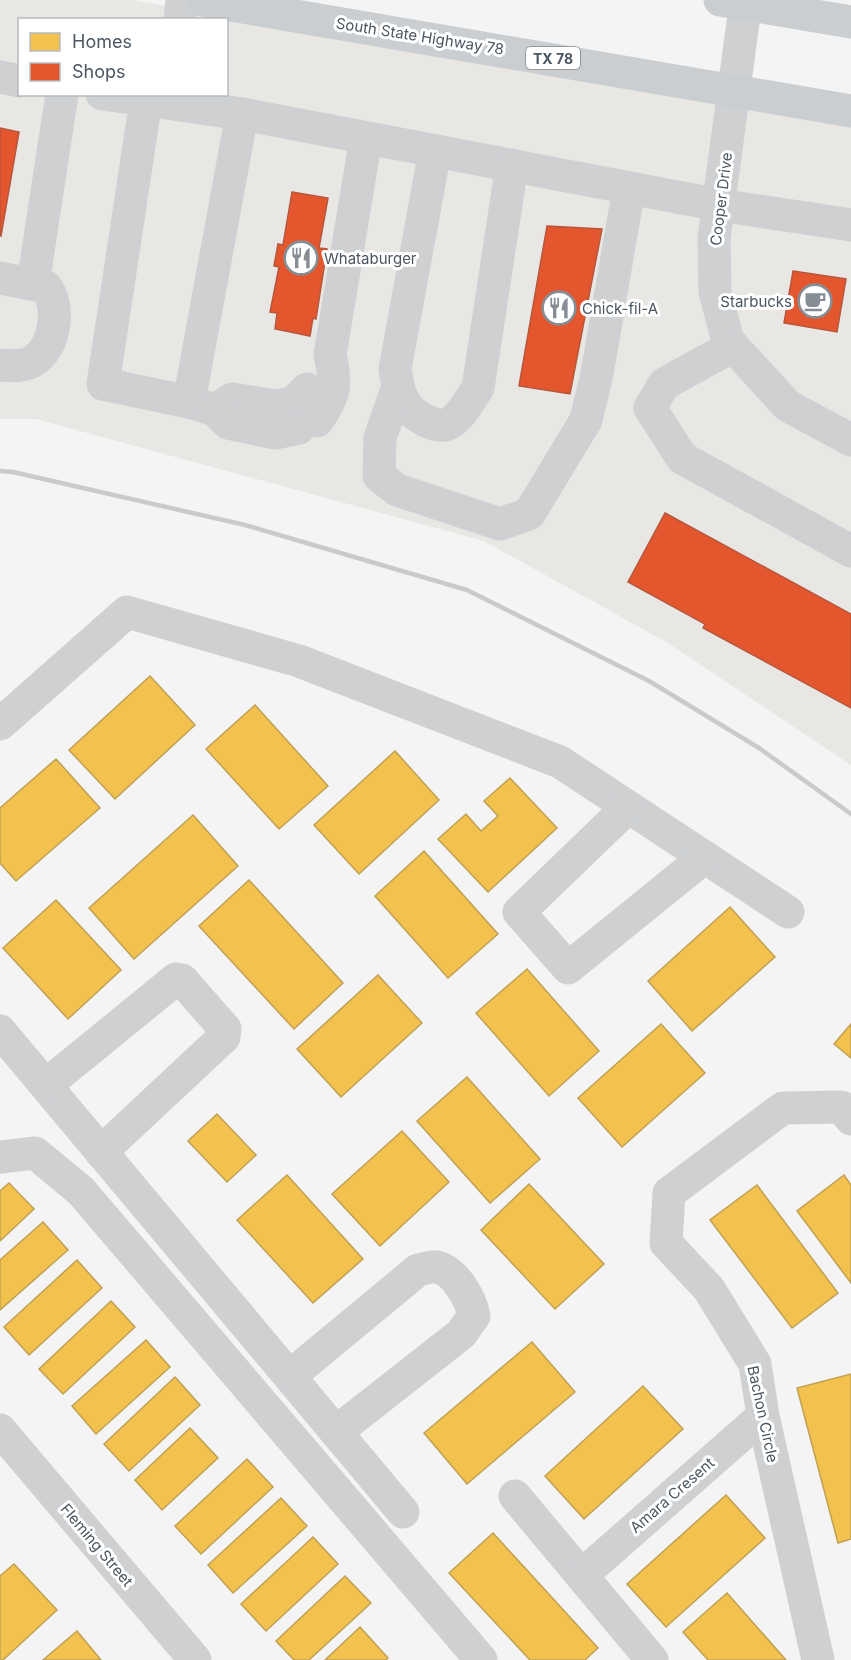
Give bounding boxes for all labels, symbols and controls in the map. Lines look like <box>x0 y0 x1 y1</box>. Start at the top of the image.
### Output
street label: South State Highway 78 <box>335 13 505 59</box>
legend <box>18 18 228 96</box>
text: Homes <box>72 31 132 52</box>
road number: TX 78 <box>526 47 580 69</box>
text: Shops <box>72 61 126 82</box>
street label: Cooper Drive <box>706 151 736 247</box>
restaurant icon: Whataburger <box>283 240 319 276</box>
place label: Whataburger <box>324 249 417 268</box>
cafe icon: Starbucks <box>797 283 833 319</box>
restaurant icon: Chick-fil-A <box>541 290 577 326</box>
place label: Starbucks <box>720 292 792 311</box>
place label: Chick-fil-A <box>582 299 658 318</box>
street label: Bachon Circle <box>743 1364 783 1464</box>
street label: Amara Cresent <box>626 1453 718 1537</box>
street label: Fleming Street <box>57 1500 137 1590</box>

